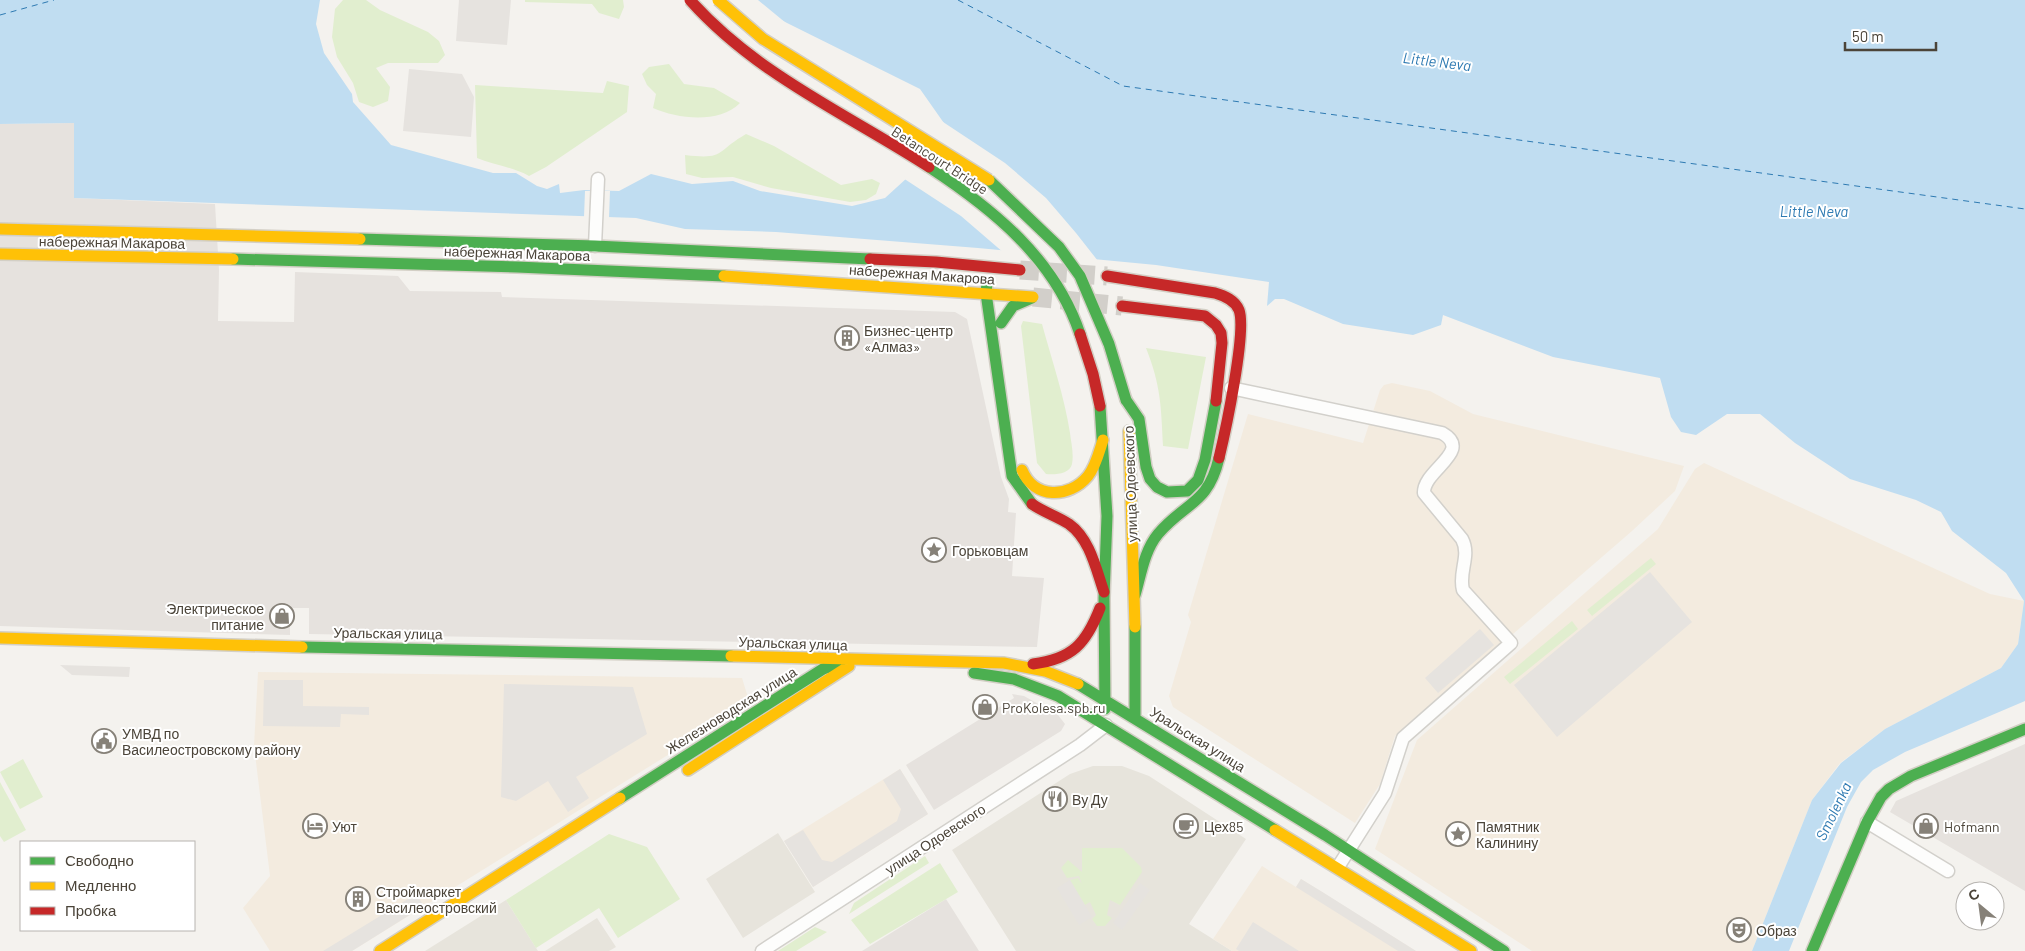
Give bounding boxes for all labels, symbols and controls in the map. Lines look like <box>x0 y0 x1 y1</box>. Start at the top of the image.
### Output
scale bar <box>1845 20 1936 52</box>
text: 50 m <box>1852 27 1884 45</box>
water label: Little Neva <box>1402 48 1472 74</box>
street label: Betancourt Bridge <box>889 123 991 197</box>
water label: Little Neva <box>1780 202 1848 220</box>
street label: набережная Макарова <box>39 232 186 252</box>
street label: набережная Макарова <box>444 242 591 264</box>
street label: набережная Макарова <box>848 260 996 288</box>
place label: Бизнес-центр «Алмаз» <box>864 322 953 355</box>
building icon: Бизнес-центр «Алмаз» <box>834 325 860 351</box>
street label: улица Одоевского <box>1119 425 1141 543</box>
place icon: Горьковцам <box>921 537 947 563</box>
place label: Горьковцам <box>952 542 1028 559</box>
place label: Электрическое питание <box>166 600 264 633</box>
shop icon: Электрическое питание <box>269 603 295 629</box>
street label: Уральская улица <box>333 624 443 642</box>
street label: Уральская улица <box>738 633 848 653</box>
street label: Железноводская улица <box>663 663 800 757</box>
shop icon: ProKolesa.spb.ru <box>972 694 998 720</box>
place label: ProKolesa.spb.ru <box>1002 699 1106 716</box>
street label: Уральская улица <box>1147 703 1249 775</box>
place label: УМВД по Василеостровскому району <box>122 725 301 758</box>
public building icon: УМВД по Василеостровскому району <box>91 728 117 754</box>
water label: Smolenka <box>1811 779 1855 843</box>
restaurant icon: Ву Ду <box>1042 786 1068 812</box>
place label: Ву Ду <box>1072 791 1108 808</box>
street label: улица Одоевского <box>881 800 989 878</box>
hotel icon: Уют <box>302 813 328 839</box>
cafe icon: Цех85 <box>1173 813 1199 839</box>
shop icon: Hofmann <box>1913 813 1939 839</box>
place label: Уют <box>332 818 357 835</box>
place label: Цех85 <box>1204 818 1243 835</box>
place label: Памятник Калинину <box>1476 818 1540 851</box>
place label: Hofmann <box>1944 818 2000 835</box>
place icon: Памятник Калинину <box>1445 821 1471 847</box>
legend <box>20 841 195 931</box>
text: Свободно <box>65 851 134 869</box>
text: Медленно <box>65 876 136 894</box>
north arrow <box>1955 881 2005 931</box>
place label: Строймаркет Василеостровский <box>376 883 497 916</box>
text: С <box>1965 884 1982 904</box>
building icon: Строймаркет Василеостровский <box>345 886 371 912</box>
text: Пробка <box>65 901 117 919</box>
theatre icon: Образ <box>1726 917 1752 943</box>
place label: Образ <box>1756 922 1797 939</box>

